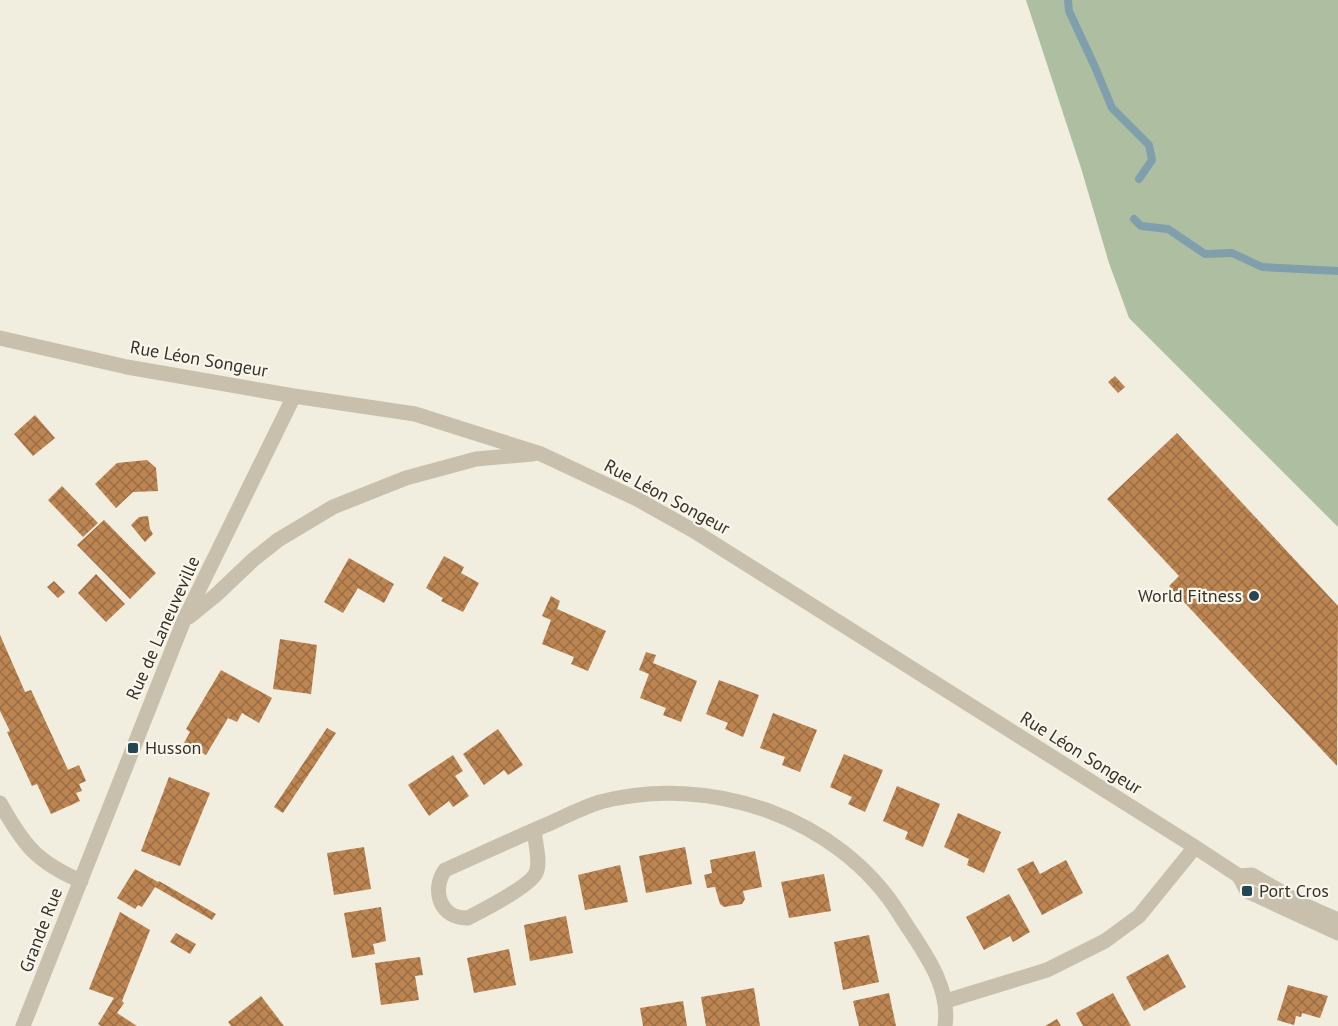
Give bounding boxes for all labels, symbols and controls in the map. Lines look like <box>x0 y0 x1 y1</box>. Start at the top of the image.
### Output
street label: Rue Léon Songeur <box>128 335 270 382</box>
street label: Rue Léon Songeur <box>600 454 734 539</box>
street label: Rue de Laneuveville <box>121 552 205 703</box>
place label: World Fitness <box>1138 584 1242 607</box>
marker: World Fitness <box>1247 589 1261 603</box>
street label: Rue Léon Songeur <box>1016 706 1146 799</box>
place label: Husson <box>145 736 201 759</box>
marker: Husson <box>126 741 140 755</box>
place label: Port Cros <box>1259 879 1329 902</box>
street label: Grande Rue <box>14 884 67 975</box>
marker: Port Cros <box>1240 884 1254 898</box>

